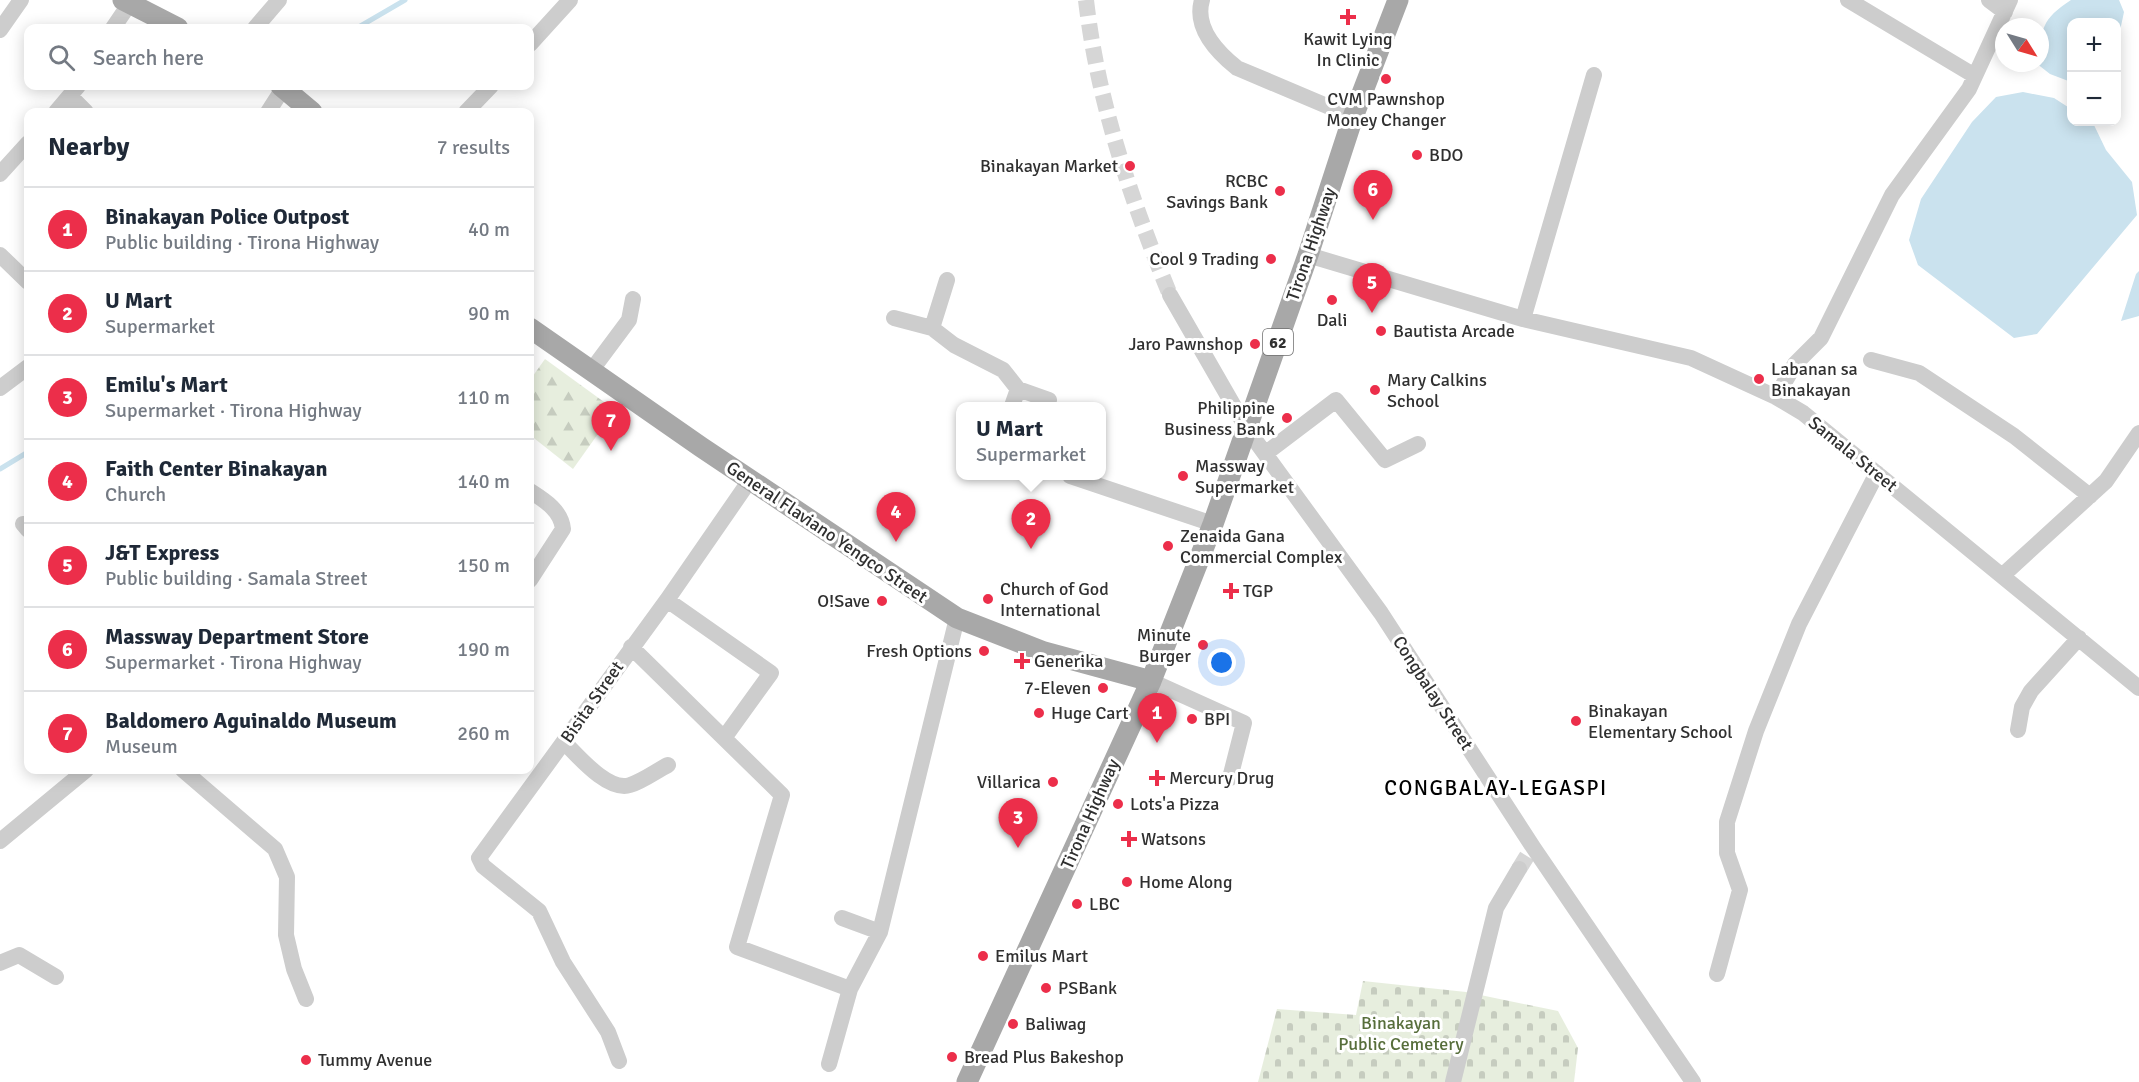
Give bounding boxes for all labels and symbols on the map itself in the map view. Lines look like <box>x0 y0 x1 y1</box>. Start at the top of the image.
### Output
marker: Kawit Lying In Clinic <box>1339 8 1357 26</box>
north arrow <box>1995 18 2049 72</box>
place label: Kawit Lying In Clinic <box>1303 28 1393 71</box>
marker: CVM Pawnshop Money Changer <box>1379 72 1393 86</box>
place label: CVM Pawnshop Money Changer <box>1326 88 1446 131</box>
place label: BDO <box>1429 144 1463 166</box>
marker: BDO <box>1410 148 1424 162</box>
place label: Binakayan Market <box>980 155 1118 177</box>
marker: Binakayan Market <box>1123 159 1137 173</box>
place label: RCBC Savings Bank <box>1166 170 1268 213</box>
pin: 6 <box>1354 170 1392 220</box>
marker: RCBC Savings Bank <box>1273 184 1287 198</box>
street label: Tirona Highway <box>1281 184 1341 304</box>
place label: Cool 9 Trading <box>1149 248 1259 270</box>
marker: Cool 9 Trading <box>1264 252 1278 266</box>
pin: 5 <box>1352 264 1392 313</box>
marker: Dali <box>1325 293 1339 307</box>
place label: Dali <box>1317 309 1347 331</box>
place label: Bautista Arcade <box>1393 320 1515 342</box>
marker: Bautista Arcade <box>1374 324 1388 338</box>
road number: 62 <box>1263 329 1293 355</box>
place label: Jaro Pawnshop <box>1129 333 1243 355</box>
marker: Jaro Pawnshop <box>1248 337 1262 351</box>
place label: Labanan sa Binakayan <box>1771 358 1858 401</box>
place label: Mary Calkins School <box>1387 369 1487 412</box>
marker: Labanan sa Binakayan <box>1752 372 1766 386</box>
marker: Mary Calkins School <box>1368 383 1382 397</box>
place label: Philippine Business Bank <box>1164 397 1275 440</box>
pin: 7 <box>592 402 630 451</box>
marker: Philippine Business Bank <box>1280 411 1294 425</box>
street label: Samala Street <box>1804 411 1902 497</box>
place label: Massway Supermarket <box>1195 455 1294 498</box>
street label: General Flaviano Yengco Street <box>722 456 932 608</box>
marker: Massway Supermarket <box>1176 469 1190 483</box>
pin: 4 <box>876 492 916 542</box>
pin: 2 <box>1012 500 1050 549</box>
place label: Zenaida Gana Commercial Complex <box>1180 525 1343 568</box>
marker: Zenaida Gana Commercial Complex <box>1161 539 1175 553</box>
place label: Church of God International <box>1000 578 1109 621</box>
place label: TGP <box>1243 580 1273 602</box>
marker: TGP <box>1224 584 1238 598</box>
place label: O!Save <box>817 590 870 612</box>
marker: Church of God International <box>981 592 995 606</box>
marker: O!Save <box>875 594 889 608</box>
place label: Minute Burger <box>1137 624 1191 667</box>
street label: Congbalay Street <box>1388 632 1478 754</box>
marker: Minute Burger <box>1196 638 1210 652</box>
place label: Fresh Options <box>866 640 972 662</box>
marker: Fresh Options <box>977 644 991 658</box>
your location <box>1207 648 1236 677</box>
place label: Generika <box>1034 650 1103 672</box>
marker: Generika <box>1015 654 1029 668</box>
street label: Bisita Street <box>556 657 628 747</box>
place label: 7-Eleven <box>1024 677 1091 699</box>
marker: 7-Eleven <box>1096 681 1110 695</box>
pin: 1 <box>1138 694 1176 743</box>
place label: Binakayan Elementary School <box>1588 700 1733 743</box>
place label: Huge Cart <box>1051 702 1129 724</box>
marker: Huge Cart <box>1032 706 1046 720</box>
place label: BPI <box>1204 708 1230 730</box>
marker: BPI <box>1185 712 1199 726</box>
marker: Binakayan Elementary School <box>1569 714 1583 728</box>
street label: Tirona Highway <box>1056 755 1124 873</box>
place label: Mercury Drug <box>1169 767 1274 789</box>
place label: Villarica <box>977 771 1041 793</box>
marker: Mercury Drug <box>1150 771 1164 785</box>
marker: Villarica <box>1046 775 1060 789</box>
district label: CONGBALAY-LEGASPI <box>1384 775 1608 801</box>
place label: Lots'a Pizza <box>1130 793 1219 815</box>
marker: Lots'a Pizza <box>1111 797 1125 811</box>
pin: 3 <box>998 798 1038 848</box>
place label: Watsons <box>1141 828 1206 850</box>
marker: Watsons <box>1122 832 1136 846</box>
place label: Home Along <box>1139 871 1232 893</box>
marker: Home Along <box>1120 875 1134 889</box>
place label: LBC <box>1089 893 1120 915</box>
marker: LBC <box>1070 897 1084 911</box>
place label: Emilus Mart <box>995 945 1088 967</box>
marker: Emilus Mart <box>976 949 990 963</box>
place label: PSBank <box>1058 977 1117 999</box>
marker: PSBank <box>1039 981 1053 995</box>
park label: Binakayan Public Cemetery <box>1338 1012 1464 1055</box>
place label: Baliwag <box>1025 1013 1086 1035</box>
marker: Baliwag <box>1006 1017 1020 1031</box>
place label: Bread Plus Bakeshop <box>964 1046 1124 1068</box>
place label: Tummy Avenue <box>318 1049 432 1071</box>
marker: Bread Plus Bakeshop <box>945 1050 959 1064</box>
marker: Tummy Avenue <box>299 1053 313 1067</box>

